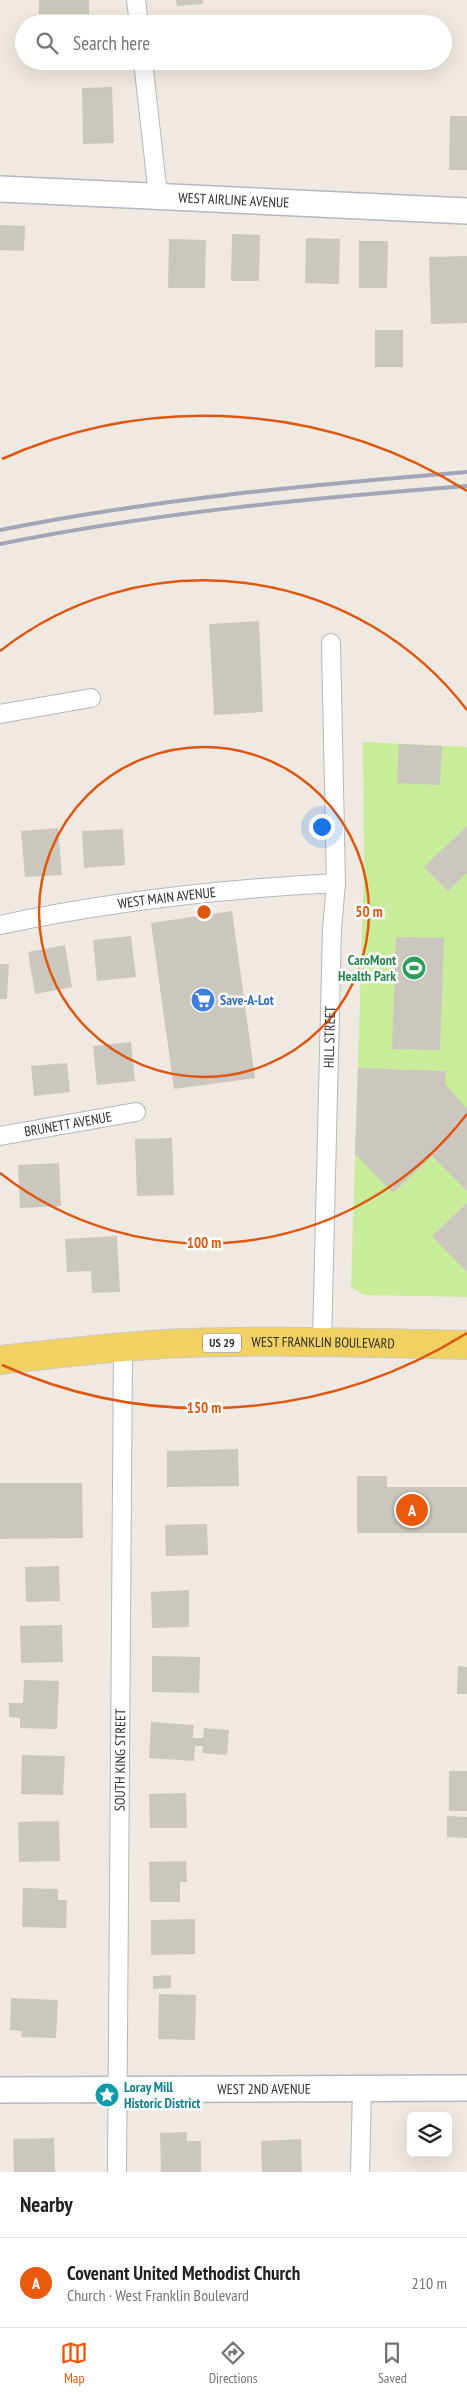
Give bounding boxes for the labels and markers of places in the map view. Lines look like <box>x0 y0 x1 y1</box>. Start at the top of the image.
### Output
centre of rings <box>195 903 213 921</box>
place label: CaroMont Health Park <box>338 951 396 985</box>
sports icon: CaroMont Health Park <box>401 955 427 981</box>
supermarket icon: Save-A-Lot <box>190 987 216 1013</box>
place label: Save-A-Lot <box>220 991 274 1009</box>
pin: A <box>396 1491 428 1529</box>
place label: Loray Mill Historic District <box>124 2078 200 2112</box>
place icon: Loray Mill Historic District <box>94 2082 120 2108</box>

